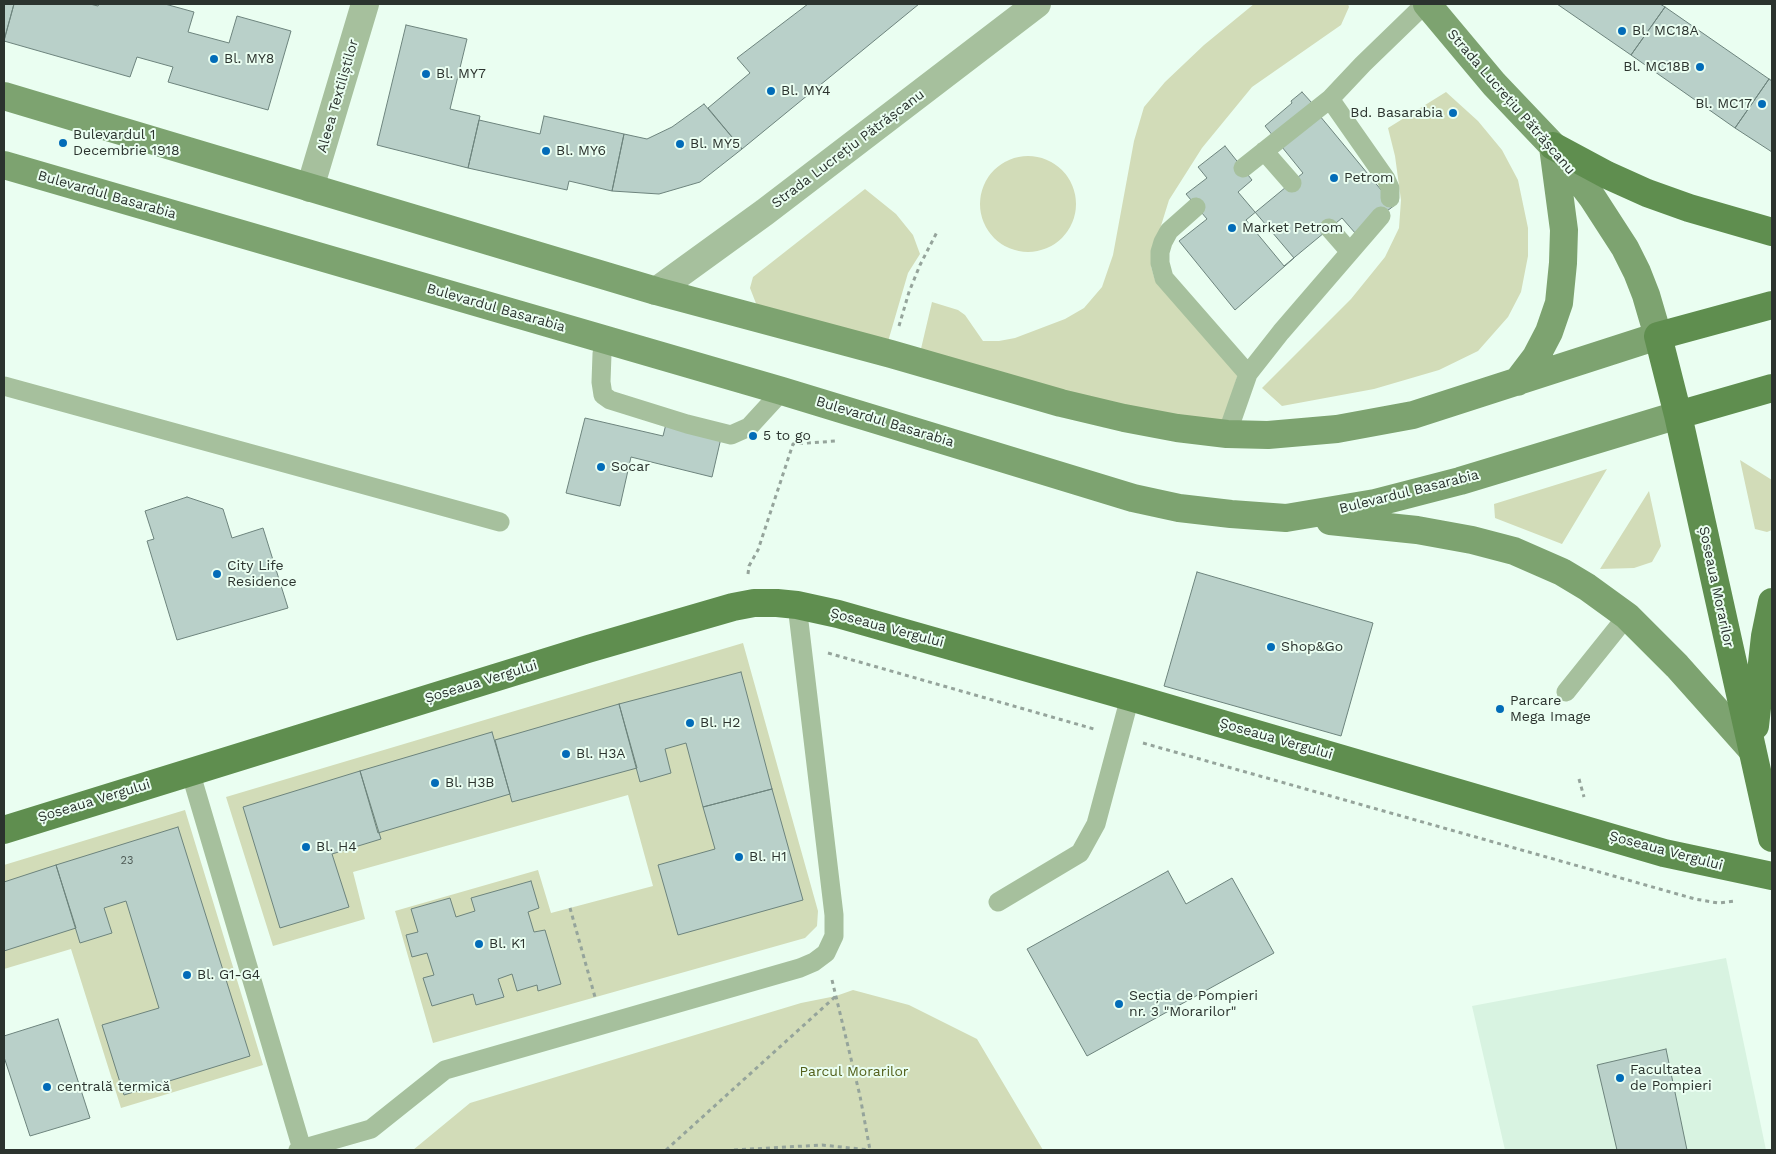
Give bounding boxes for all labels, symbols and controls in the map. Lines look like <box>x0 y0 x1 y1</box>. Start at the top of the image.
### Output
place label: Bl. MC18A <box>1632 23 1699 39</box>
marker: Bl. MC18A <box>1616 25 1628 37</box>
street label: Strada Lucrețiu Pătrășcanu <box>1443 26 1579 178</box>
street label: Aleea Textiliștilor <box>314 37 362 155</box>
place label: Bl. MY8 <box>224 51 274 67</box>
marker: Bl. MY8 <box>208 53 220 65</box>
place label: Bl. MC18B <box>1623 59 1690 75</box>
marker: Bl. MC18B <box>1694 61 1706 73</box>
place label: Bl. MY7 <box>436 66 486 82</box>
marker: Bl. MY7 <box>420 68 432 80</box>
place label: Bl. MY4 <box>781 83 831 99</box>
marker: Bl. MY4 <box>765 85 777 97</box>
street label: Strada Lucrețiu Pătrășcanu <box>768 86 928 212</box>
place label: Bl. MC17 <box>1695 96 1752 112</box>
marker: Bl. MC17 <box>1756 98 1768 110</box>
place label: Bd. Basarabia <box>1350 105 1443 121</box>
marker: Bd. Basarabia <box>1447 107 1459 119</box>
place label: Bulevardul 1 Decembrie 1918 <box>73 127 180 160</box>
place label: Bl. MY5 <box>690 136 740 152</box>
marker: Bulevardul 1 Decembrie 1918 <box>57 137 69 149</box>
marker: Bl. MY5 <box>674 138 686 150</box>
place label: Bl. MY6 <box>556 143 606 159</box>
marker: Bl. MY6 <box>540 145 552 157</box>
street label: Bulevardul Basarabia <box>36 167 178 223</box>
place label: Petrom <box>1344 170 1393 186</box>
marker: Petrom <box>1328 172 1340 184</box>
place label: Market Petrom <box>1242 220 1343 236</box>
marker: Market Petrom <box>1226 222 1238 234</box>
street label: Bulevardul Basarabia <box>425 280 567 336</box>
street label: Bulevardul Basarabia <box>814 393 956 451</box>
place label: 5 to go <box>763 428 811 444</box>
marker: 5 to go <box>747 430 759 442</box>
place label: Socar <box>611 459 650 475</box>
marker: Socar <box>595 461 607 473</box>
street label: Bulevardul Basarabia <box>1338 467 1480 517</box>
street label: Șoseaua Morarilor <box>1695 525 1737 649</box>
place label: City Life Residence <box>227 558 297 590</box>
marker: City Life Residence <box>211 568 223 580</box>
street label: Șoseaua Vergului <box>828 605 946 651</box>
place label: Shop&Go <box>1281 639 1343 655</box>
marker: Shop&Go <box>1265 641 1277 653</box>
street label: Șoseaua Vergului <box>423 657 539 707</box>
place label: Parcare Mega Image <box>1510 693 1591 726</box>
marker: Parcare Mega Image <box>1494 703 1506 715</box>
place label: Bl. H2 <box>700 715 740 731</box>
street label: Șoseaua Vergului <box>1218 715 1334 763</box>
marker: Bl. H2 <box>684 717 696 729</box>
place label: Bl. H3A <box>576 746 626 762</box>
marker: Bl. H3A <box>560 748 572 760</box>
place label: Bl. H3B <box>445 775 495 791</box>
street label: Șoseaua Vergului <box>36 776 152 826</box>
marker: Bl. H3B <box>429 777 441 789</box>
street label: Șoseaua Vergului <box>1607 828 1725 874</box>
place label: Bl. H4 <box>316 839 357 855</box>
marker: Bl. H4 <box>300 841 312 853</box>
place label: Bl. H1 <box>749 849 787 865</box>
marker: Bl. H1 <box>733 851 745 863</box>
house number: 23 <box>121 854 133 868</box>
place label: Bl. K1 <box>489 936 526 952</box>
marker: Bl. K1 <box>473 938 485 950</box>
place label: Bl. G1-G4 <box>197 967 260 983</box>
marker: Bl. G1-G4 <box>181 969 193 981</box>
place label: Secția de Pompieri nr. 3 "Morarilor" <box>1129 988 1258 1020</box>
marker: Secția de Pompieri nr. 3 "Morarilor" <box>1113 998 1125 1010</box>
place label: Facultatea de Pompieri <box>1630 1062 1712 1094</box>
park label: Parcul Morarilor <box>799 1064 909 1080</box>
marker: Facultatea de Pompieri <box>1614 1072 1626 1084</box>
place label: centrală termică <box>57 1079 170 1095</box>
marker: centrală termică <box>41 1081 53 1093</box>

